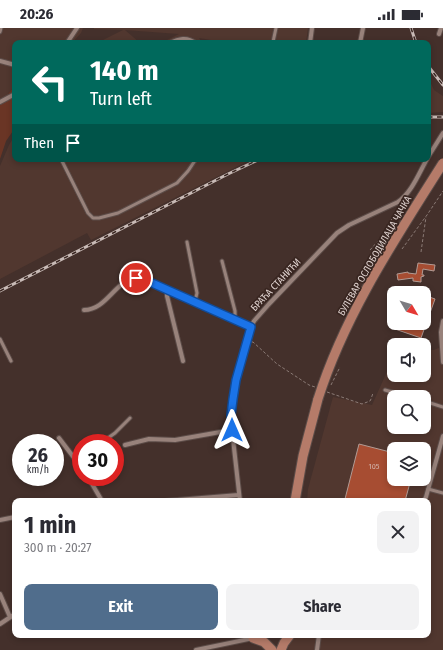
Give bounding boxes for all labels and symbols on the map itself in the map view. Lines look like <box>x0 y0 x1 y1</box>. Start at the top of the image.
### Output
street label: БУЛЕВАР ОСЛОБОДИЛАЦА ЧАЧКА <box>336 193 415 318</box>
street label: БРАЋА СТАНИЋИ <box>248 256 304 314</box>
pin <box>119 261 153 295</box>
north arrow <box>387 286 431 330</box>
position arrow <box>211 409 253 451</box>
speed limit sign: 30 <box>72 434 124 486</box>
house number: 105 <box>369 462 380 471</box>

